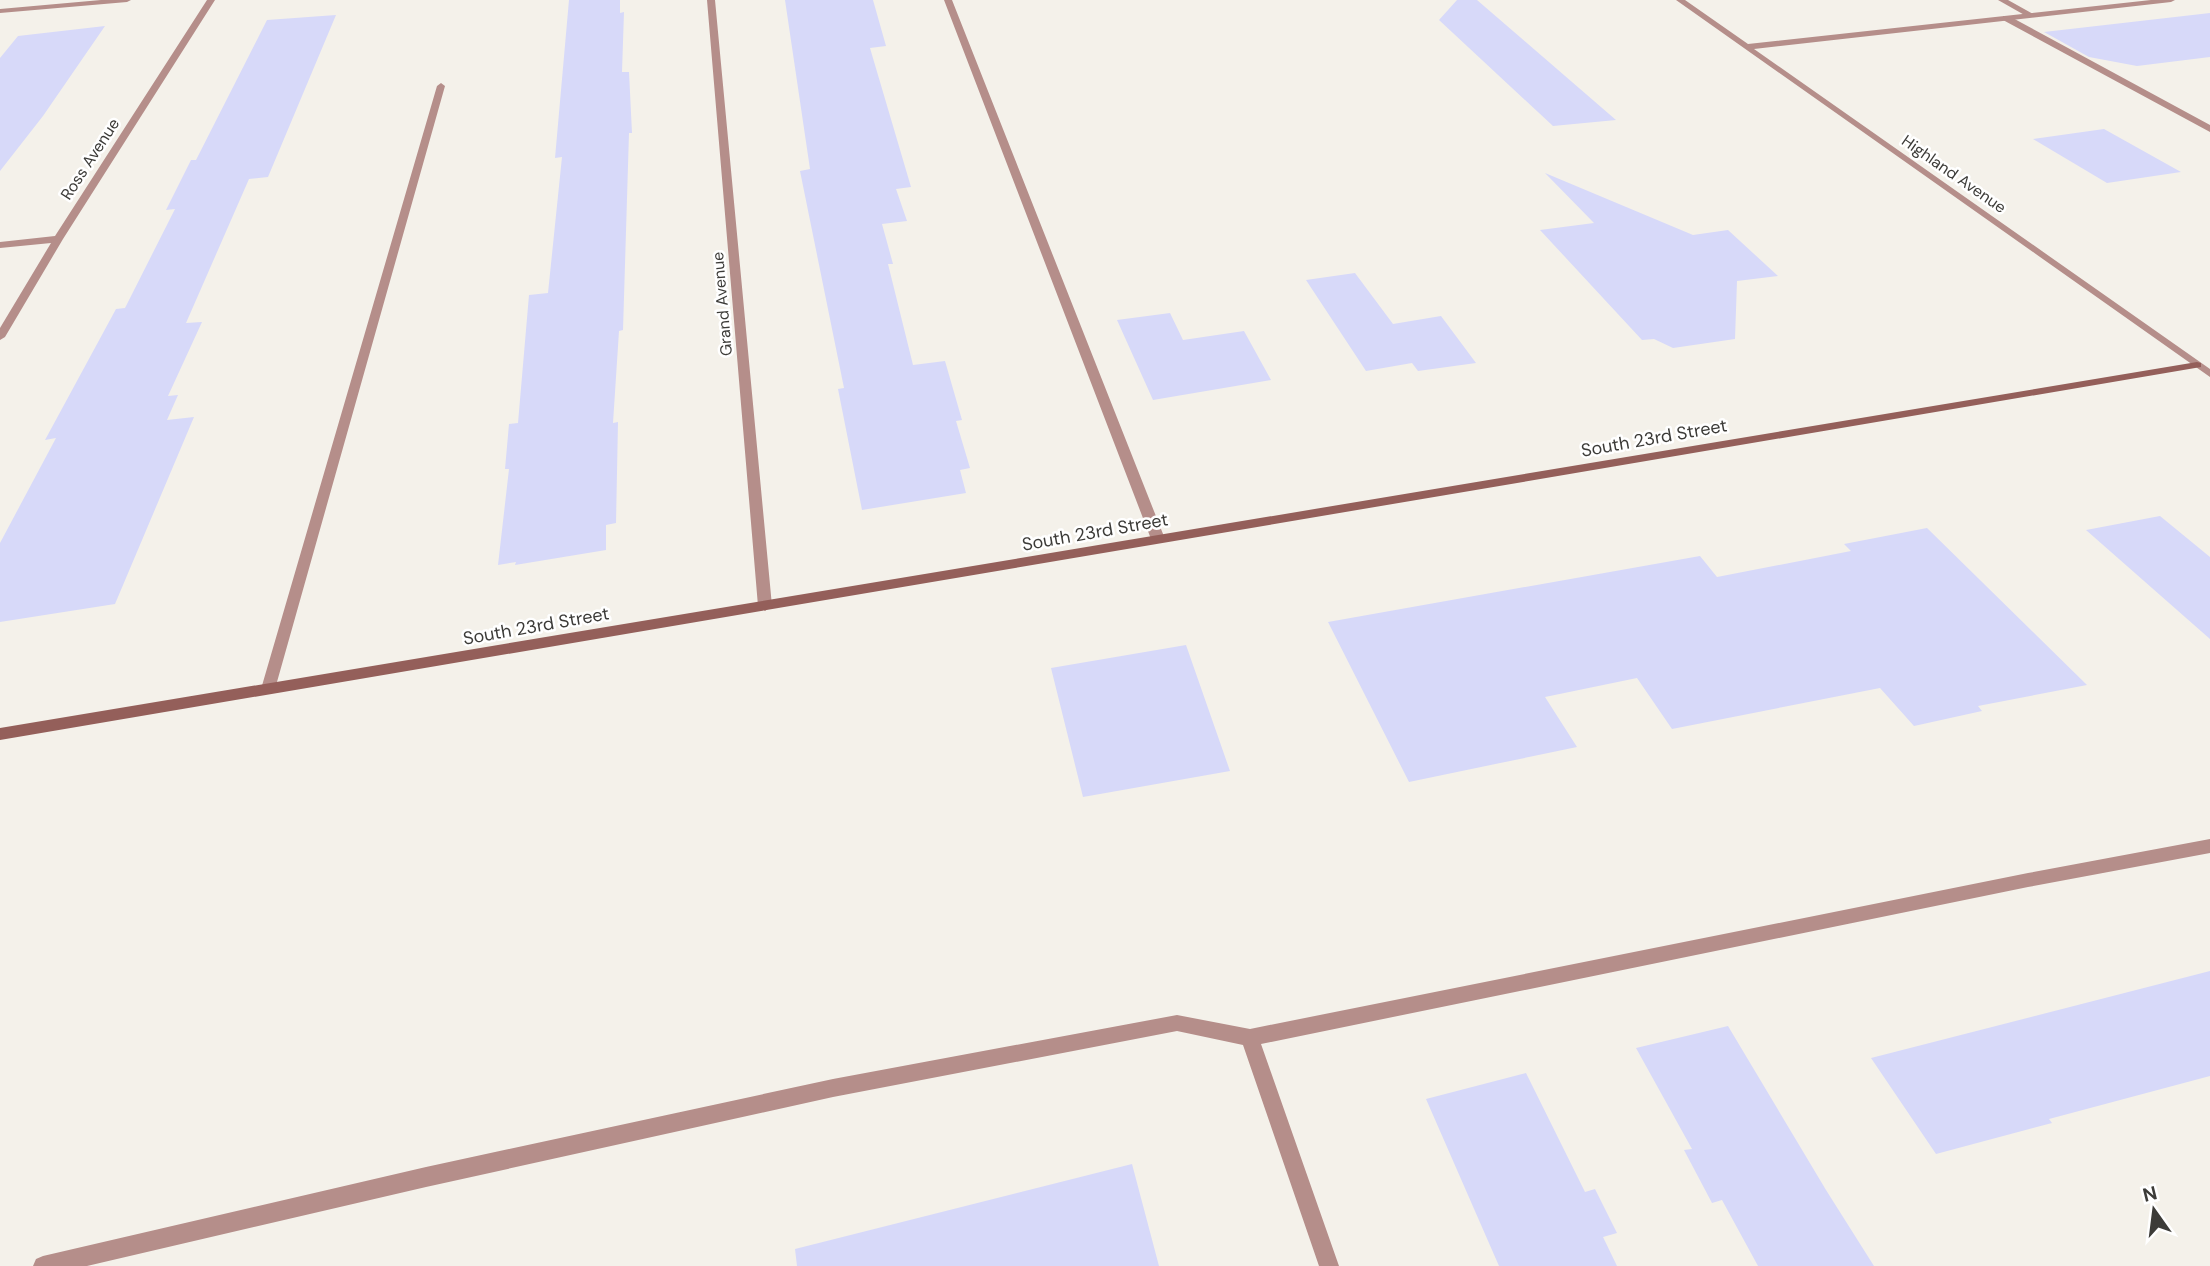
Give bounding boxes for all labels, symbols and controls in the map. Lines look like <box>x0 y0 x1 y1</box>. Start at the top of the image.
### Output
street label: Ross Avenue <box>56 114 124 204</box>
street label: Highland Avenue <box>1898 130 2010 218</box>
street label: Grand Avenue <box>707 251 737 357</box>
street label: South 23rd Street <box>1579 413 1729 463</box>
street label: South 23rd Street <box>1020 507 1170 557</box>
street label: South 23rd Street <box>461 601 611 651</box>
north arrow <box>2119 1175 2189 1245</box>
text: N <box>2140 1180 2160 1208</box>

